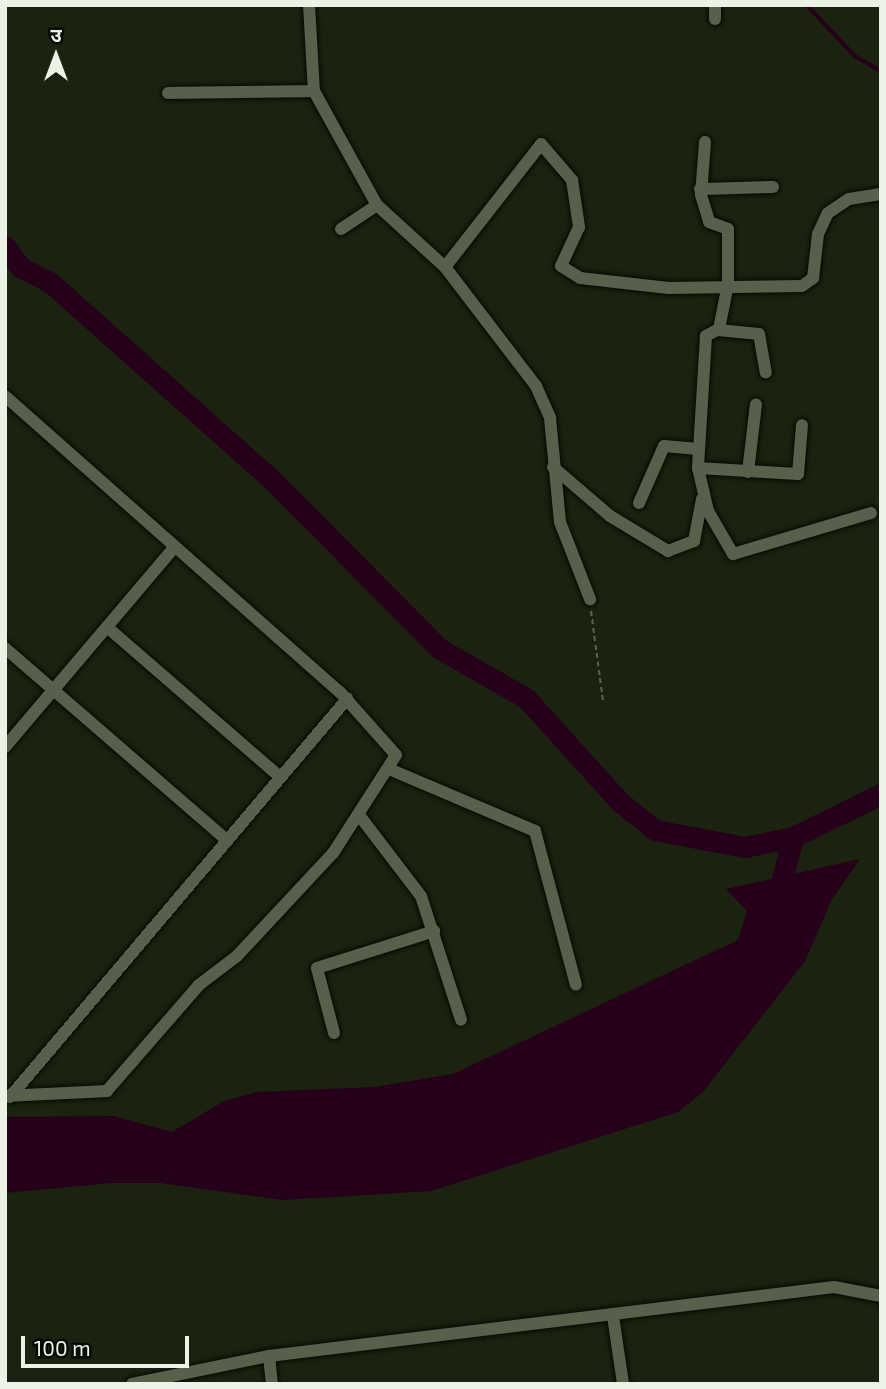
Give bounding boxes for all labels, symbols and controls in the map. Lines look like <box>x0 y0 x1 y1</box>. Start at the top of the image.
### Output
north arrow <box>21 21 91 91</box>
text: उ <box>50 23 62 46</box>
scale bar <box>24 1322 192 1366</box>
text: 100 m <box>34 1335 91 1360</box>

